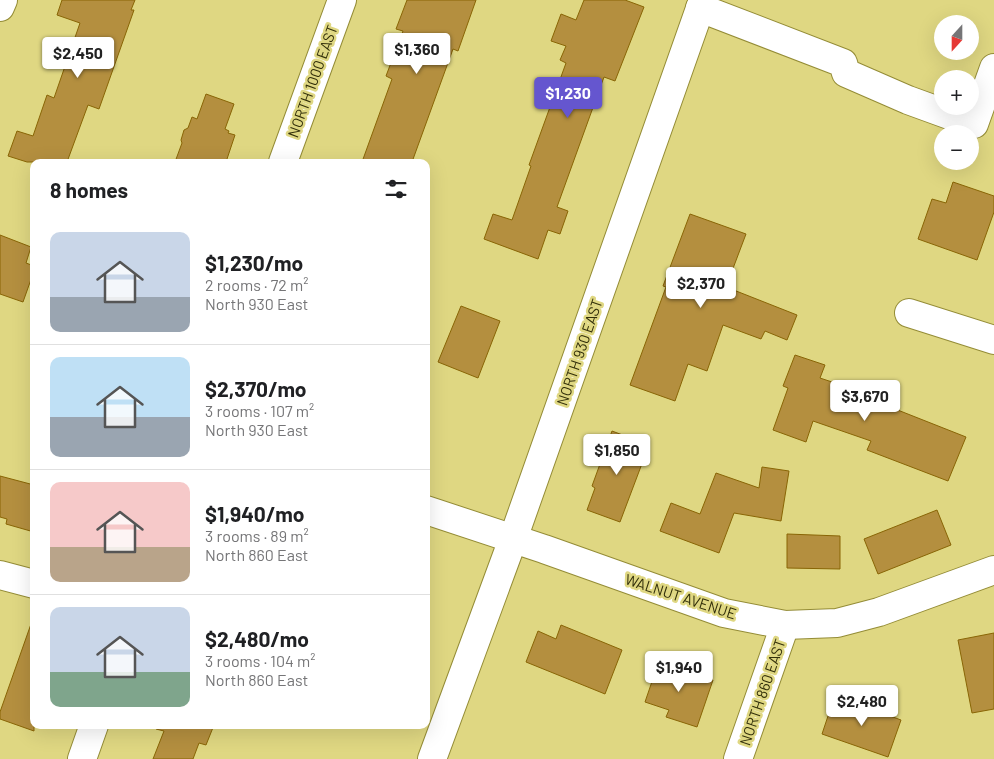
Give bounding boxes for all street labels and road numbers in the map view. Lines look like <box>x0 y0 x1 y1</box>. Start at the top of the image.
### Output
street label: NORTH 1000 EAST <box>283 22 341 140</box>
street label: NORTH 930 EAST <box>552 296 606 408</box>
street label: WALNUT AVENUE <box>623 570 739 622</box>
street label: NORTH 860 EAST <box>735 636 789 748</box>

